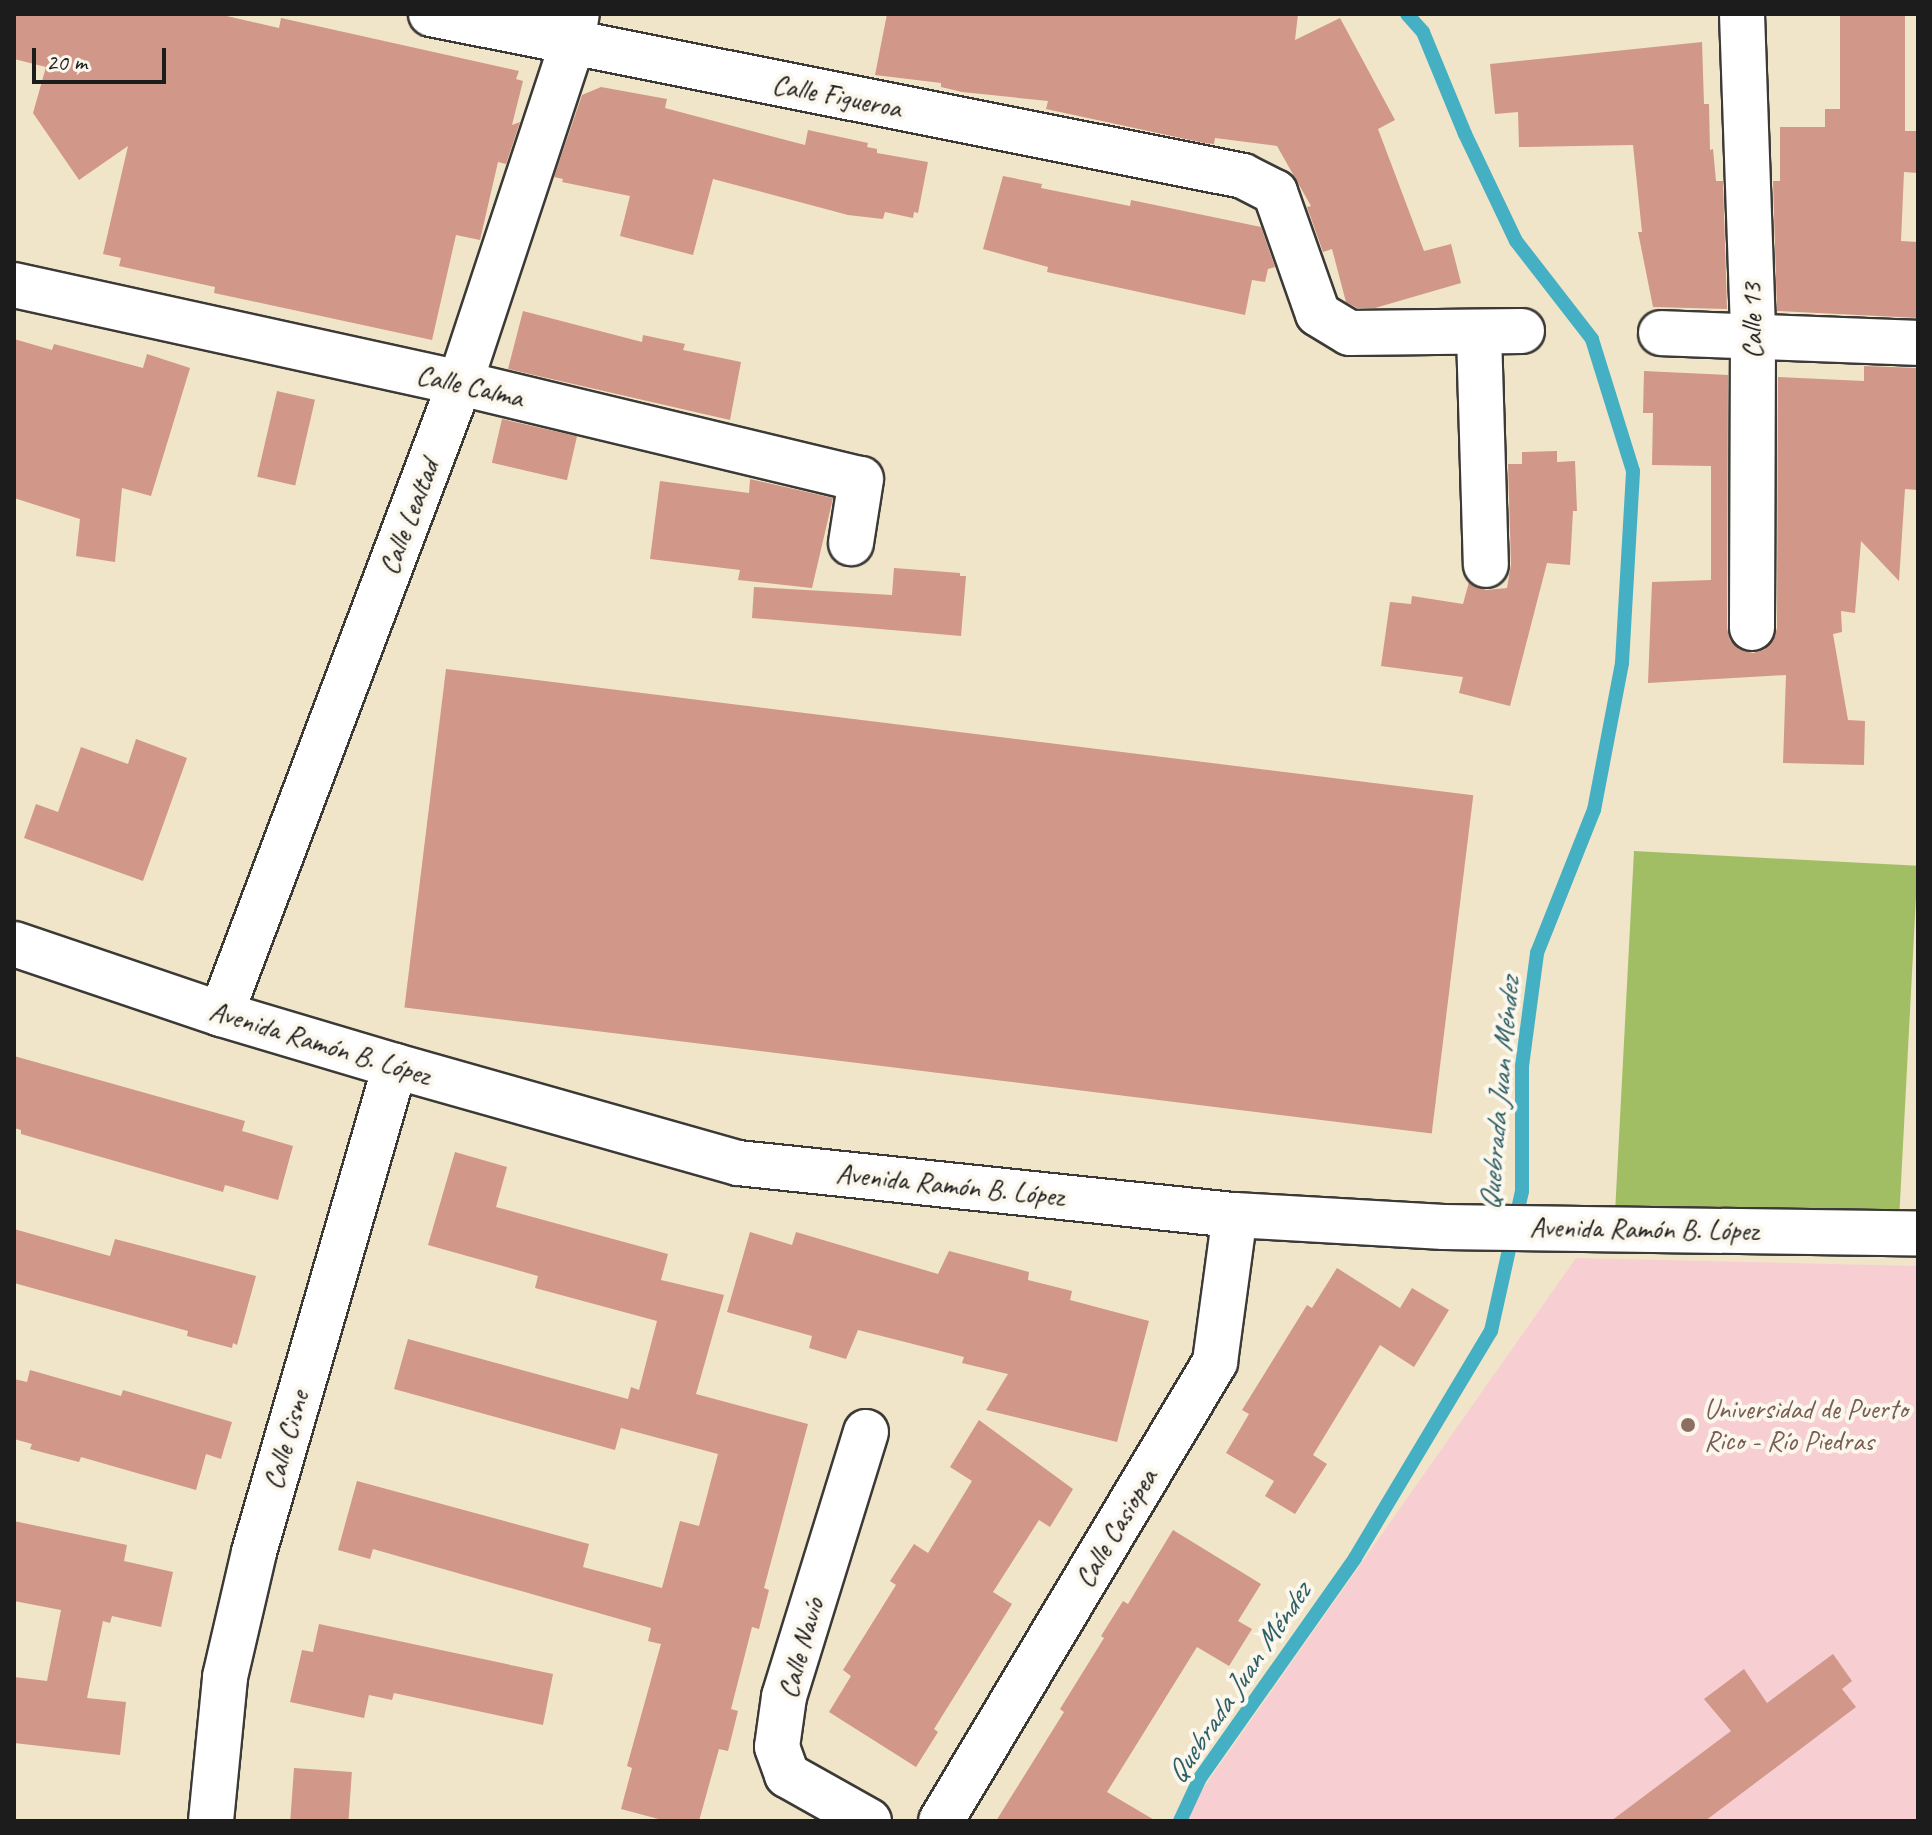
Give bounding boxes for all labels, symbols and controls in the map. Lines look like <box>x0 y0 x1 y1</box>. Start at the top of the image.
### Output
scale bar <box>36 32 170 82</box>
text: 20 m <box>46 47 87 77</box>
street label: Calle Figueroa <box>770 67 904 125</box>
street label: Calle 13 <box>1735 283 1769 359</box>
street label: Calle Calma <box>413 357 527 415</box>
street label: Calle Lealtad <box>372 455 446 579</box>
water label: Quebrada Juan Méndez <box>1471 977 1527 1211</box>
street label: Avenida Ramón B. López <box>206 994 434 1092</box>
street label: Avenida Ramón B. López <box>835 1156 1065 1214</box>
street label: Avenida Ramón B. López <box>1529 1210 1759 1248</box>
street label: Calle Cisne <box>256 1387 316 1493</box>
place label: Universidad de Puerto Rico - Río Piedras <box>1704 1392 1907 1458</box>
marker: Universidad de Puerto Rico - Río Piedras <box>1679 1416 1697 1434</box>
street label: Calle Casiopea <box>1068 1463 1164 1593</box>
water label: Quebrada Juan Méndez <box>1158 1577 1318 1789</box>
street label: Calle Navío <box>771 1594 831 1702</box>

